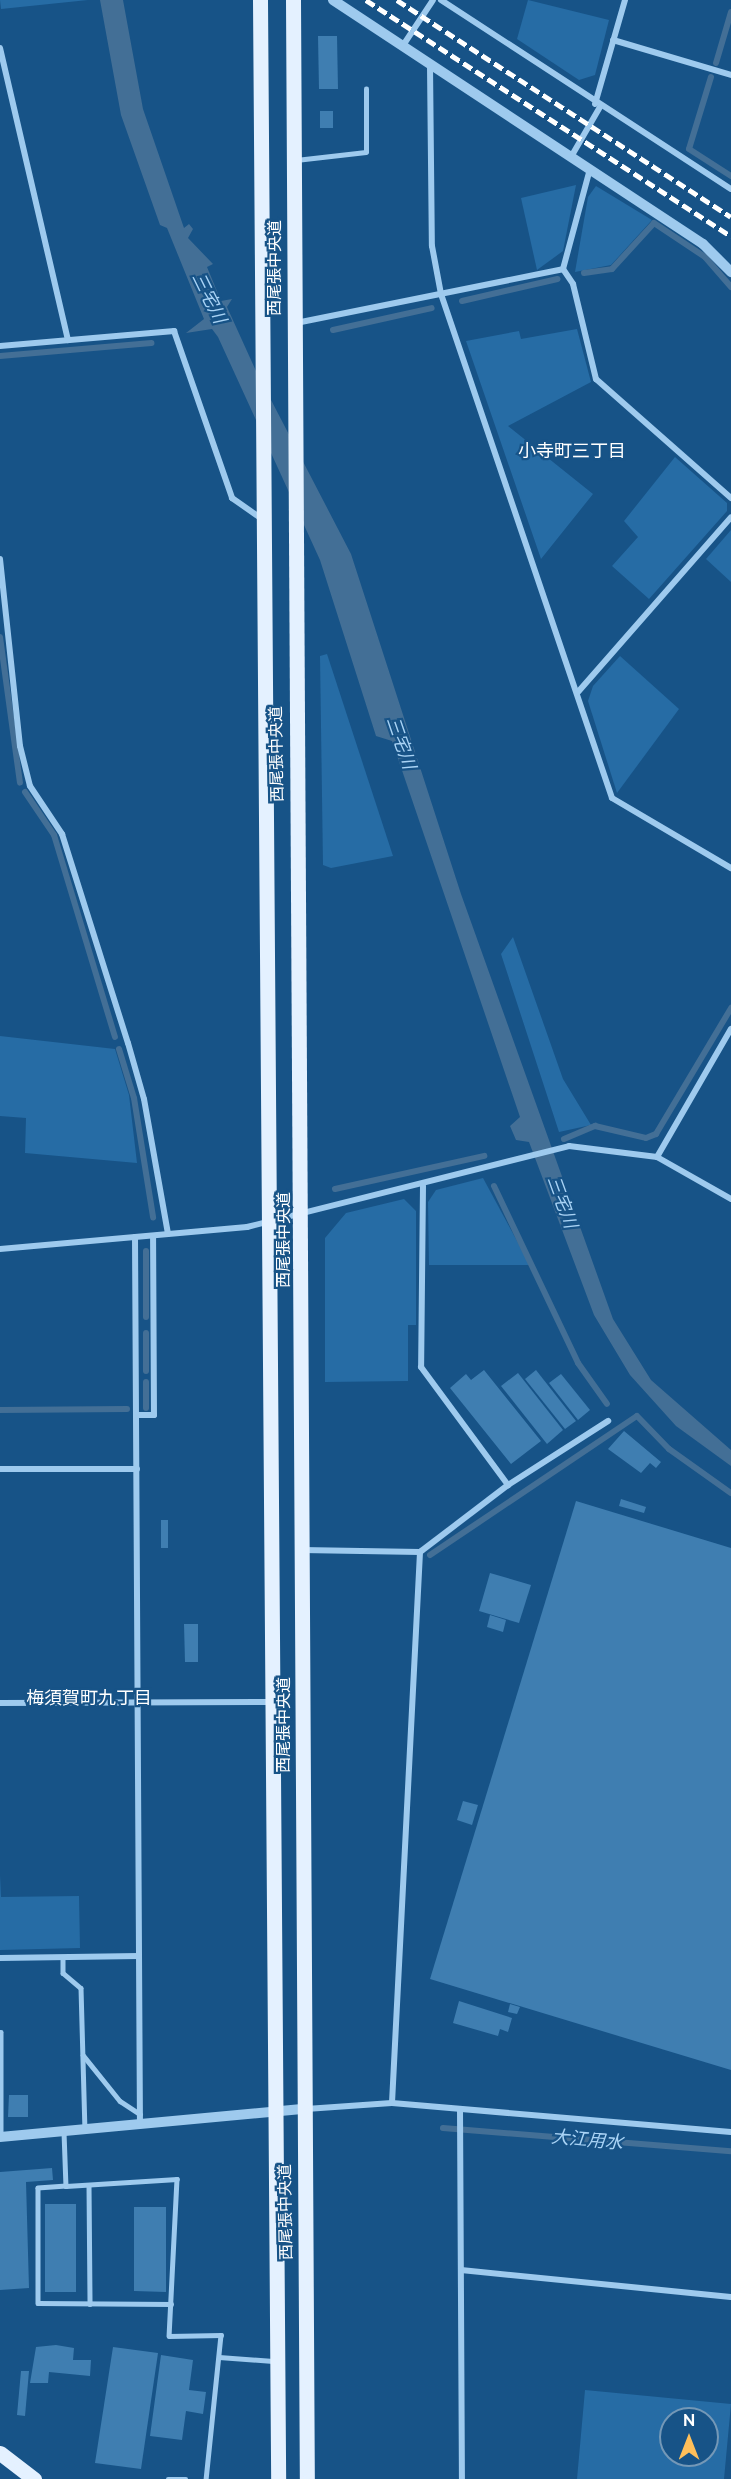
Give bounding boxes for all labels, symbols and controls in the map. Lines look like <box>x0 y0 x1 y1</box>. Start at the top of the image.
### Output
street label: 西尾張中央道 <box>265 220 285 316</box>
water label: 三宅川 <box>187 269 231 327</box>
district label: 小寺町三丁目 <box>518 440 626 462</box>
street label: 西尾張中央道 <box>267 706 287 802</box>
water label: 三宅川 <box>382 714 420 772</box>
water label: 三宅川 <box>543 1173 581 1231</box>
street label: 西尾張中央道 <box>274 1192 294 1288</box>
street label: 西尾張中央道 <box>274 1677 294 1773</box>
district label: 梅須賀町九丁目 <box>26 1687 152 1709</box>
water label: 大江用水 <box>550 2126 624 2154</box>
street label: 西尾張中央道 <box>276 2164 296 2260</box>
north arrow <box>659 2407 719 2467</box>
text: N <box>683 2411 695 2430</box>

